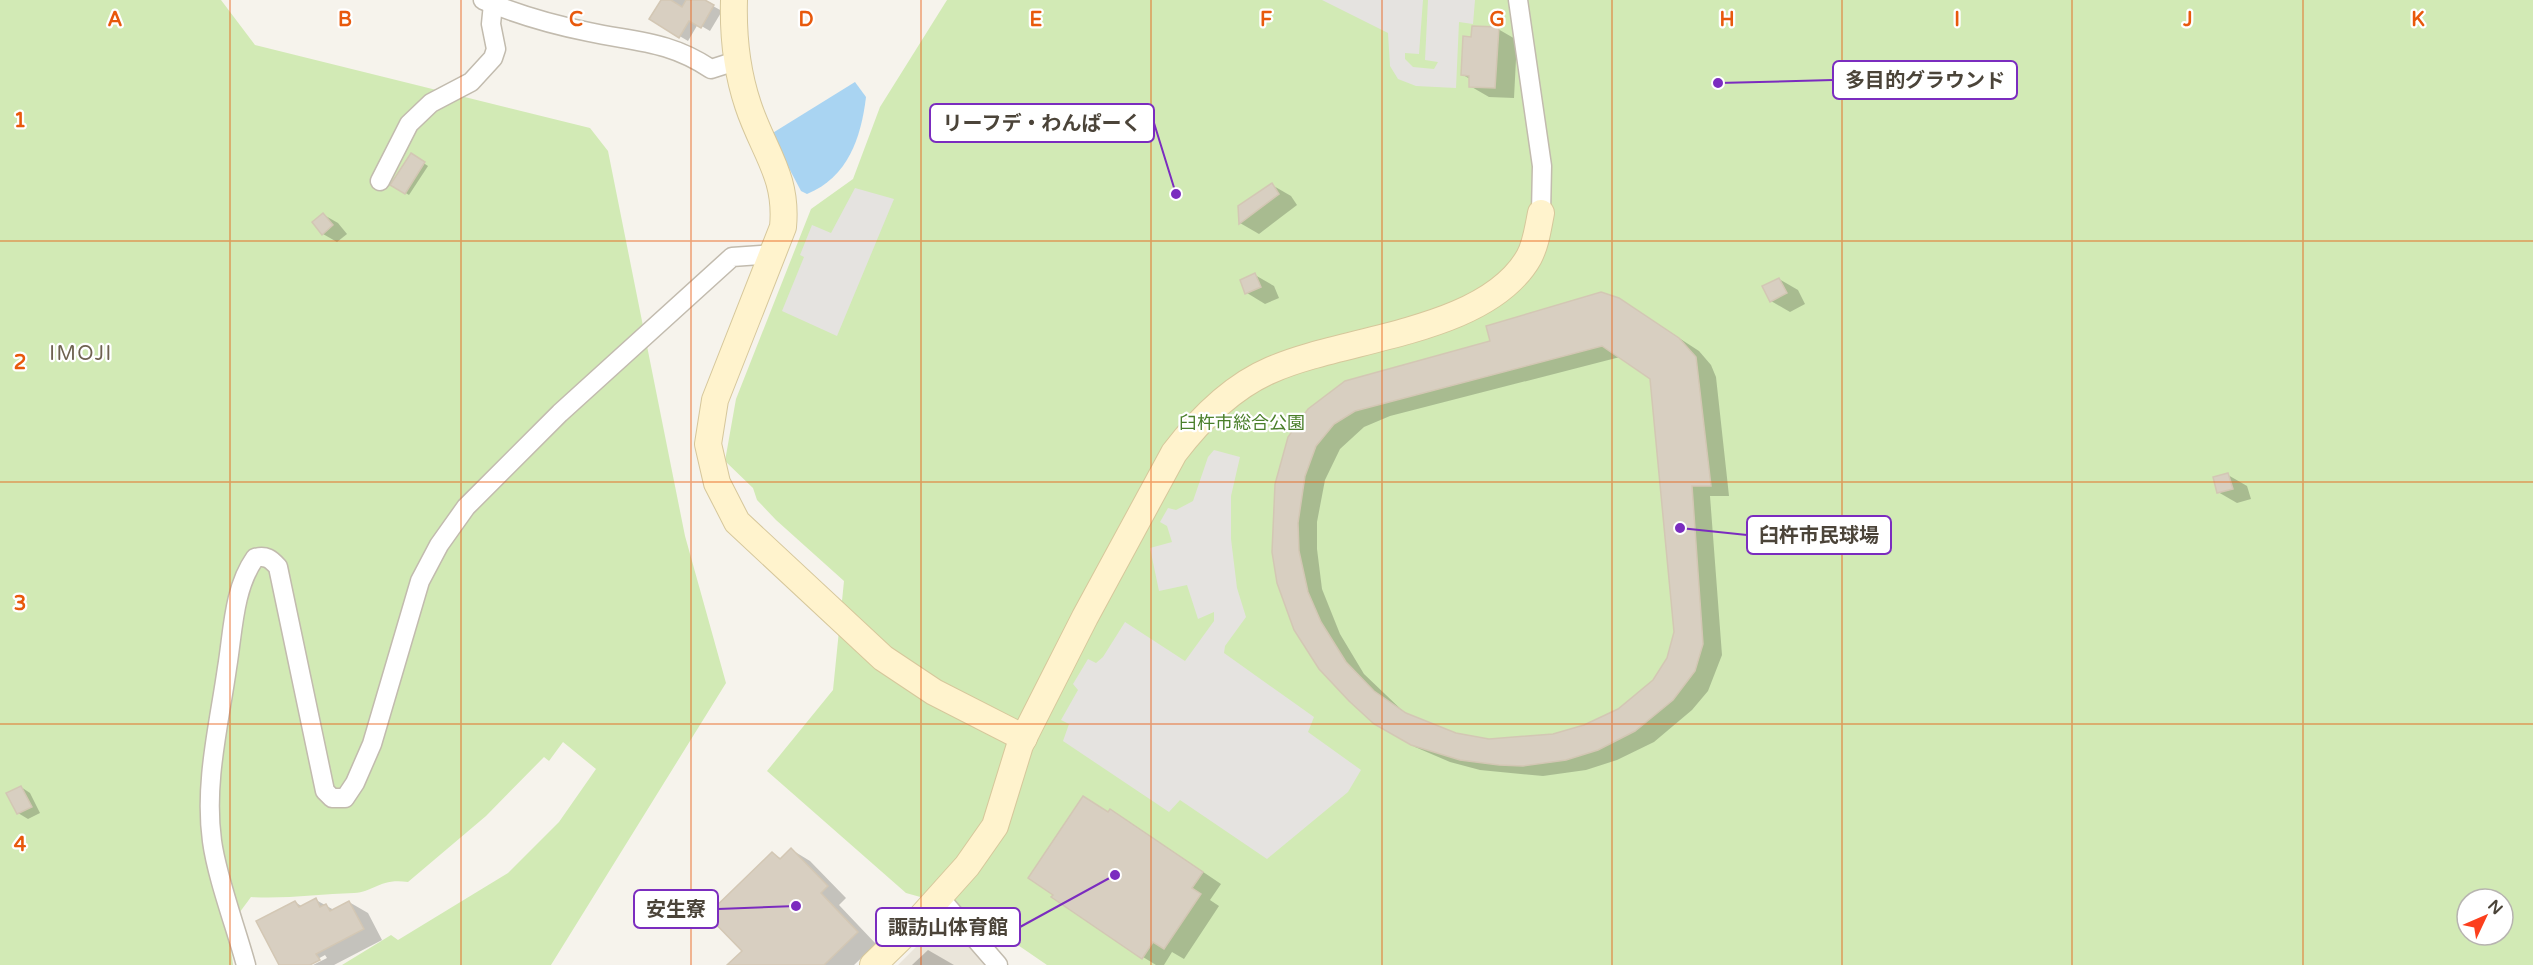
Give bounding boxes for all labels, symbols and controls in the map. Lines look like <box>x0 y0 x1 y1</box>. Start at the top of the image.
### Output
text: A <box>108 8 123 32</box>
text: B <box>338 8 352 32</box>
text: C <box>569 8 583 32</box>
text: D <box>798 8 814 32</box>
text: E <box>1030 8 1043 32</box>
text: F <box>1260 8 1272 32</box>
text: G <box>1489 8 1505 32</box>
text: H <box>1719 8 1735 32</box>
text: I <box>1954 8 1960 32</box>
text: J <box>2182 8 2193 32</box>
text: K <box>2411 8 2425 32</box>
callout: 多目的グラウンド <box>1833 61 2017 99</box>
text: 多目的グラウンド <box>1845 69 2005 93</box>
callout: リーフデ・わんぱーく <box>930 104 1154 142</box>
text: 1 <box>14 109 26 133</box>
text: リーフデ・わんぱーく <box>943 112 1141 136</box>
district label: IMOJI <box>49 342 113 366</box>
text: 2 <box>14 351 26 375</box>
park label: 臼杵市総合公園 <box>1179 412 1305 434</box>
callout: 臼杵市民球場 <box>1747 516 1891 554</box>
text: 臼杵市民球場 <box>1759 524 1879 548</box>
text: 3 <box>14 592 26 616</box>
text: 4 <box>14 833 27 857</box>
north arrow <box>2455 887 2515 947</box>
callout: 安生寮 <box>634 890 718 928</box>
text: N <box>2483 896 2507 919</box>
text: 安生寮 <box>646 898 706 922</box>
callout: 諏訪山体育館 <box>876 908 1020 946</box>
text: 諏訪山体育館 <box>888 916 1008 940</box>

